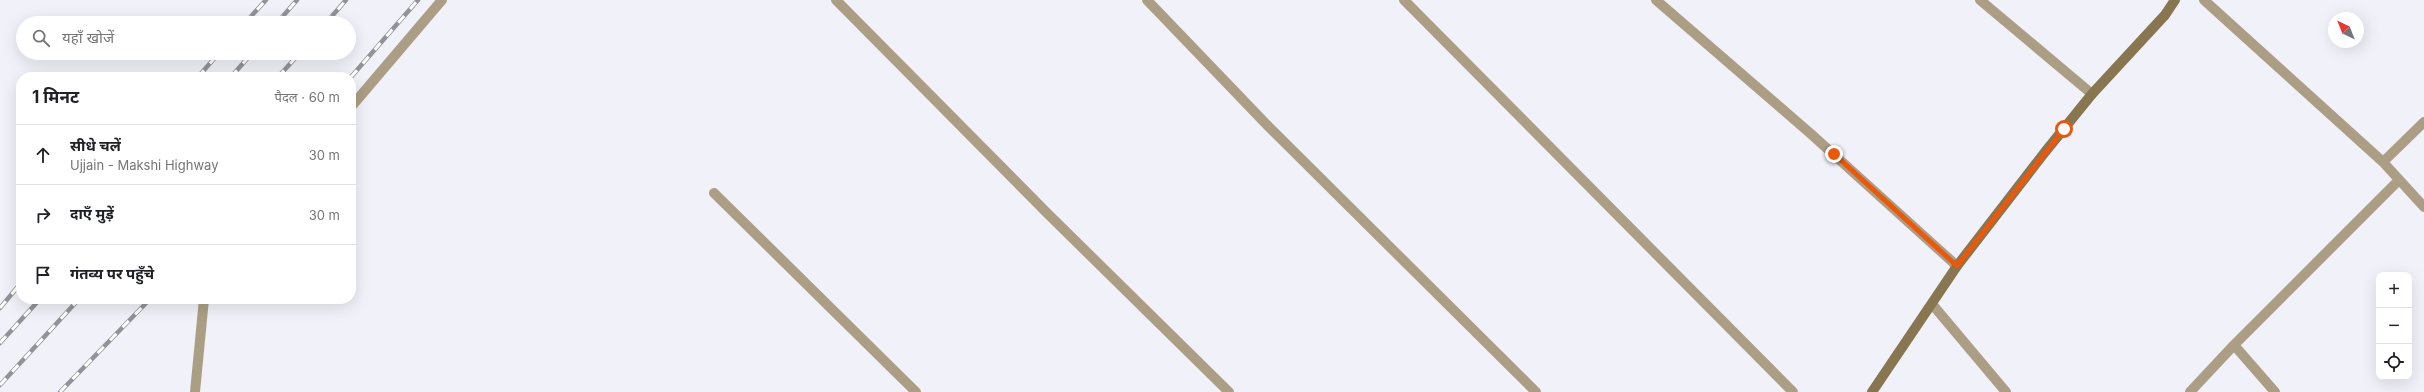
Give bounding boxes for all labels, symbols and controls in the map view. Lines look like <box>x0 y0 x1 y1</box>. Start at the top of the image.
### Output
north arrow <box>2328 12 2364 48</box>
search box <box>16 16 356 60</box>
icon: search <box>30 27 52 49</box>
text: यहाँ खोजें <box>62 28 114 47</box>
text: 1 मिनट <box>32 87 79 107</box>
text: पैदल · 60 m <box>275 89 340 105</box>
route start <box>2055 120 2073 138</box>
text: सीधे चलें <box>70 136 121 155</box>
icon: ahead <box>32 144 54 166</box>
route end <box>1825 145 1843 163</box>
text: 30 m <box>309 147 340 163</box>
text: Ujjain - Makshi Highway <box>70 157 218 173</box>
icon: right <box>32 204 54 226</box>
text: दाएँ मुड़ें <box>70 204 114 223</box>
text: 30 m <box>309 207 340 223</box>
icon: arrive <box>32 264 54 286</box>
text: गंतव्य पर पहुँचे <box>70 264 154 283</box>
map controls <box>2376 272 2412 380</box>
button: + <box>2376 272 2412 308</box>
button: − <box>2376 308 2412 344</box>
button: locate <box>2376 344 2412 380</box>

